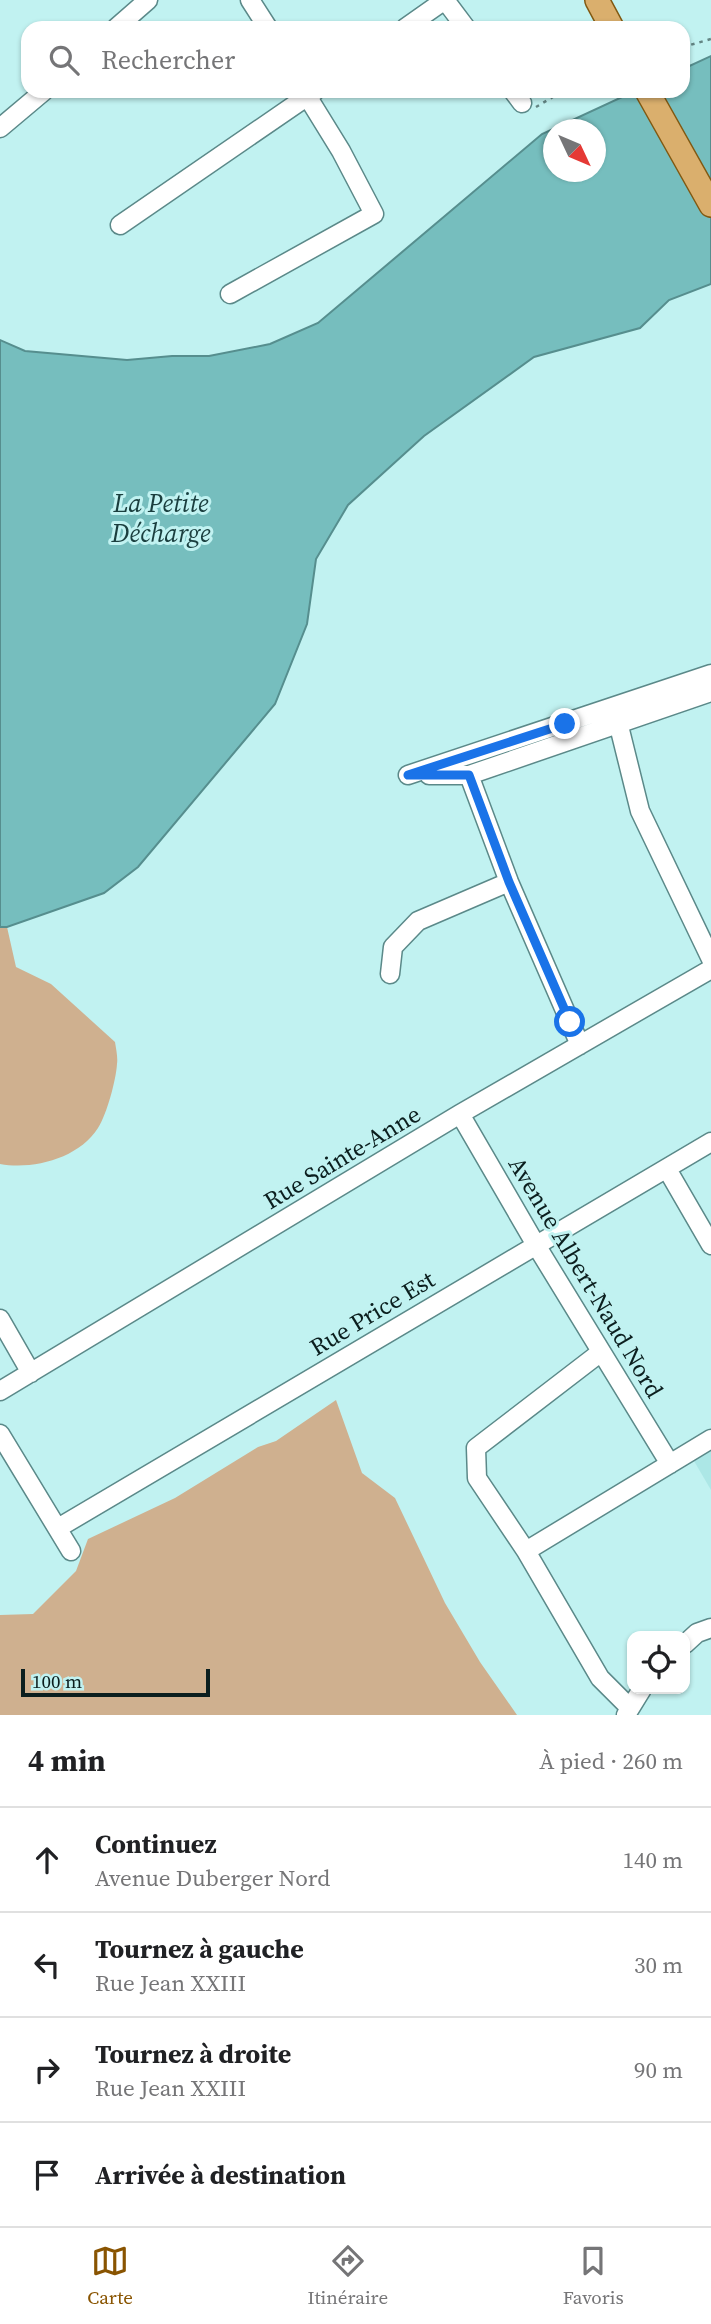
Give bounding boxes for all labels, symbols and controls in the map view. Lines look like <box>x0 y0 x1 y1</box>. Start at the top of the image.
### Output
search box <box>21 21 690 98</box>
icon: search <box>45 41 83 79</box>
text: Rechercher <box>101 42 235 78</box>
north arrow <box>543 119 606 182</box>
water label: La Petite Décharge <box>110 485 211 551</box>
route end <box>549 708 580 739</box>
route start <box>554 1006 585 1037</box>
street label: Rue Sainte-Anne <box>257 1097 427 1217</box>
street label: Avenue Albert-Naud Nord <box>501 1150 671 1404</box>
street label: Rue Price Est <box>303 1263 441 1363</box>
map controls <box>627 1631 690 1694</box>
button: locate <box>627 1631 690 1694</box>
scale bar <box>21 1666 210 1698</box>
text: 100 m <box>32 1668 82 1694</box>
text: 4 min <box>28 1740 106 1781</box>
text: À pied · 260 m <box>539 1745 683 1777</box>
text: Continuez <box>95 1826 216 1862</box>
icon: ahead <box>28 1841 66 1879</box>
text: 140 m <box>622 1844 683 1876</box>
text: Avenue Duberger Nord <box>95 1862 330 1894</box>
text: Tournez à gauche <box>95 1931 304 1967</box>
icon: left <box>28 1946 66 1984</box>
text: 30 m <box>634 1949 683 1981</box>
text: Rue Jean XXIII <box>95 1967 246 1999</box>
text: Tournez à droite <box>95 2036 291 2072</box>
icon: right <box>28 2051 66 2089</box>
text: 90 m <box>634 2054 683 2086</box>
text: Rue Jean XXIII <box>95 2072 246 2104</box>
icon: arrive <box>28 2156 66 2194</box>
text: Arrivée à destination <box>95 2157 346 2193</box>
tab: Carte <box>87 2242 133 2310</box>
tab: Itinéraire <box>308 2242 388 2310</box>
tab: Favoris <box>563 2242 624 2310</box>

